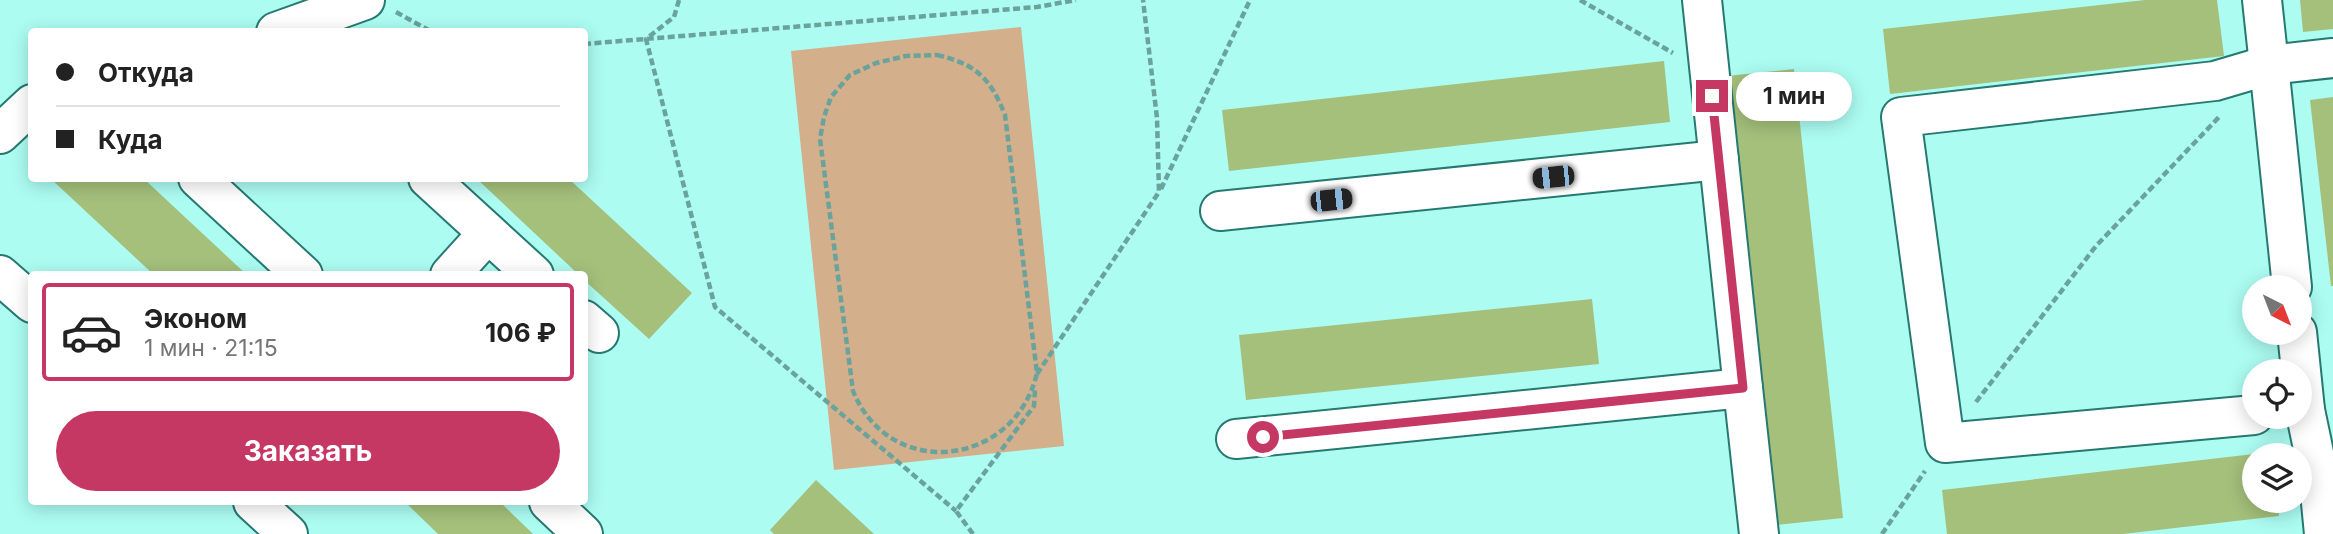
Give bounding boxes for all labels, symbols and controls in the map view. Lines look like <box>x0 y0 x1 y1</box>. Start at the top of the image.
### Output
text: Откуда <box>98 57 194 88</box>
callout: 1 мин <box>1736 72 1852 120</box>
route end <box>1696 80 1728 112</box>
text: 1 мин <box>1763 82 1825 110</box>
text: Куда <box>98 124 163 155</box>
car <box>1532 164 1575 190</box>
car <box>1310 187 1353 213</box>
north arrow <box>2242 275 2312 345</box>
map controls <box>2242 275 2312 513</box>
icon: car <box>60 301 123 364</box>
text: Эконом <box>144 303 247 334</box>
text: 106 ₽ <box>485 317 556 348</box>
text: 1 мин · 21:15 <box>144 334 278 362</box>
button: locate <box>2242 359 2312 429</box>
button: Заказать <box>56 411 560 491</box>
route start <box>1247 421 1279 453</box>
button: layers <box>2242 443 2312 513</box>

